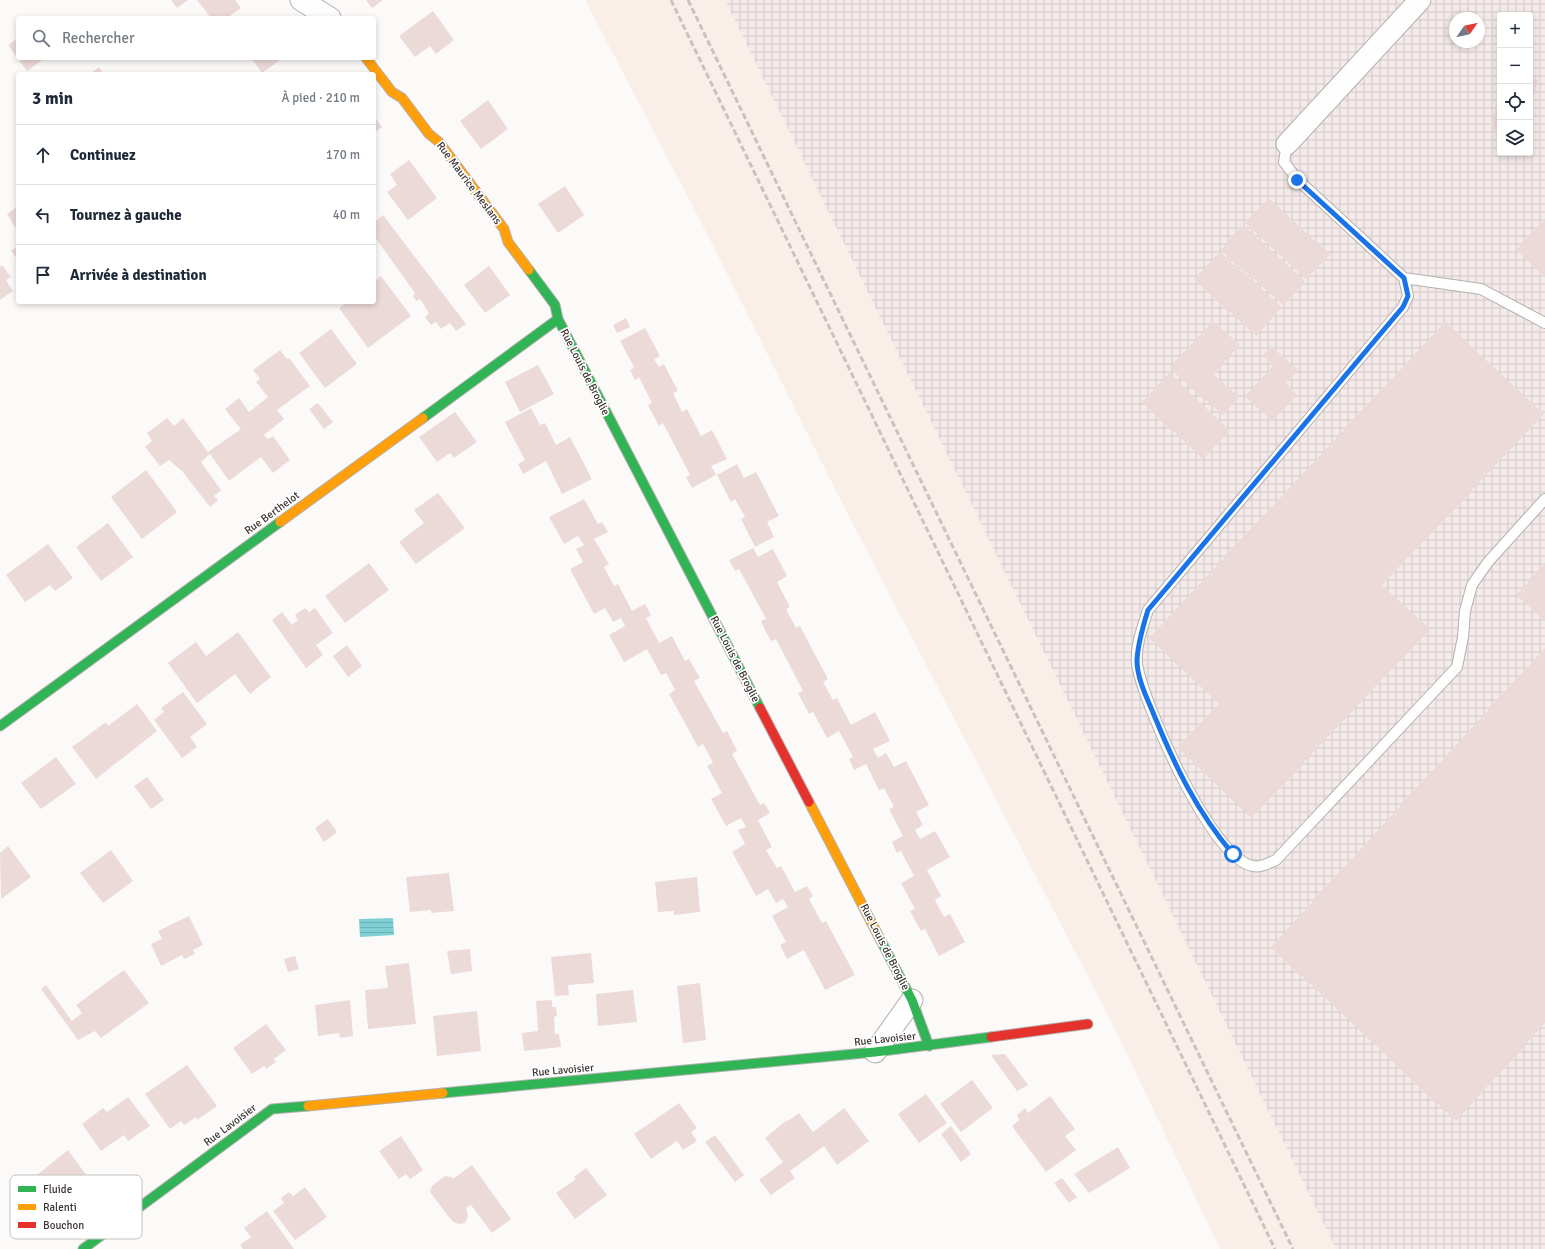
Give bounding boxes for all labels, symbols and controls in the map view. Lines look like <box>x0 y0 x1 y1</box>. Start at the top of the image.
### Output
north arrow <box>1449 12 1485 48</box>
map controls <box>1497 12 1533 156</box>
button: + <box>1497 12 1533 48</box>
search box <box>16 16 376 60</box>
icon: search <box>30 27 52 49</box>
text: Rechercher <box>62 29 135 47</box>
button: − <box>1497 48 1533 84</box>
button: locate <box>1497 84 1533 120</box>
text: 3 min <box>32 88 73 109</box>
text: À pied · 210 m <box>281 90 360 106</box>
button: layers <box>1497 120 1533 156</box>
street label: Rue Maurice Meslans <box>434 139 504 227</box>
icon: ahead <box>32 144 54 166</box>
text: Continuez <box>70 146 136 164</box>
text: 170 m <box>326 147 360 163</box>
route end <box>1288 171 1306 189</box>
icon: left <box>32 204 54 226</box>
text: Tournez à gauche <box>70 206 182 224</box>
text: 40 m <box>333 207 360 223</box>
icon: arrive <box>32 264 54 286</box>
text: Arrivée à destination <box>70 266 207 284</box>
street label: Rue Louis de Broglie <box>558 327 612 417</box>
street label: Rue Berthelot <box>242 489 302 537</box>
street label: Rue Louis de Broglie <box>708 614 762 704</box>
route start <box>1224 845 1242 863</box>
street label: Rue Louis de Broglie <box>858 902 912 992</box>
street label: Rue Lavoisier <box>853 1029 917 1049</box>
street label: Rue Lavoisier <box>531 1061 595 1079</box>
street label: Rue Lavoisier <box>201 1101 259 1149</box>
legend <box>10 1175 142 1239</box>
text: Fluide <box>43 1183 72 1196</box>
text: Ralenti <box>43 1201 77 1214</box>
text: Bouchon <box>43 1219 84 1232</box>

